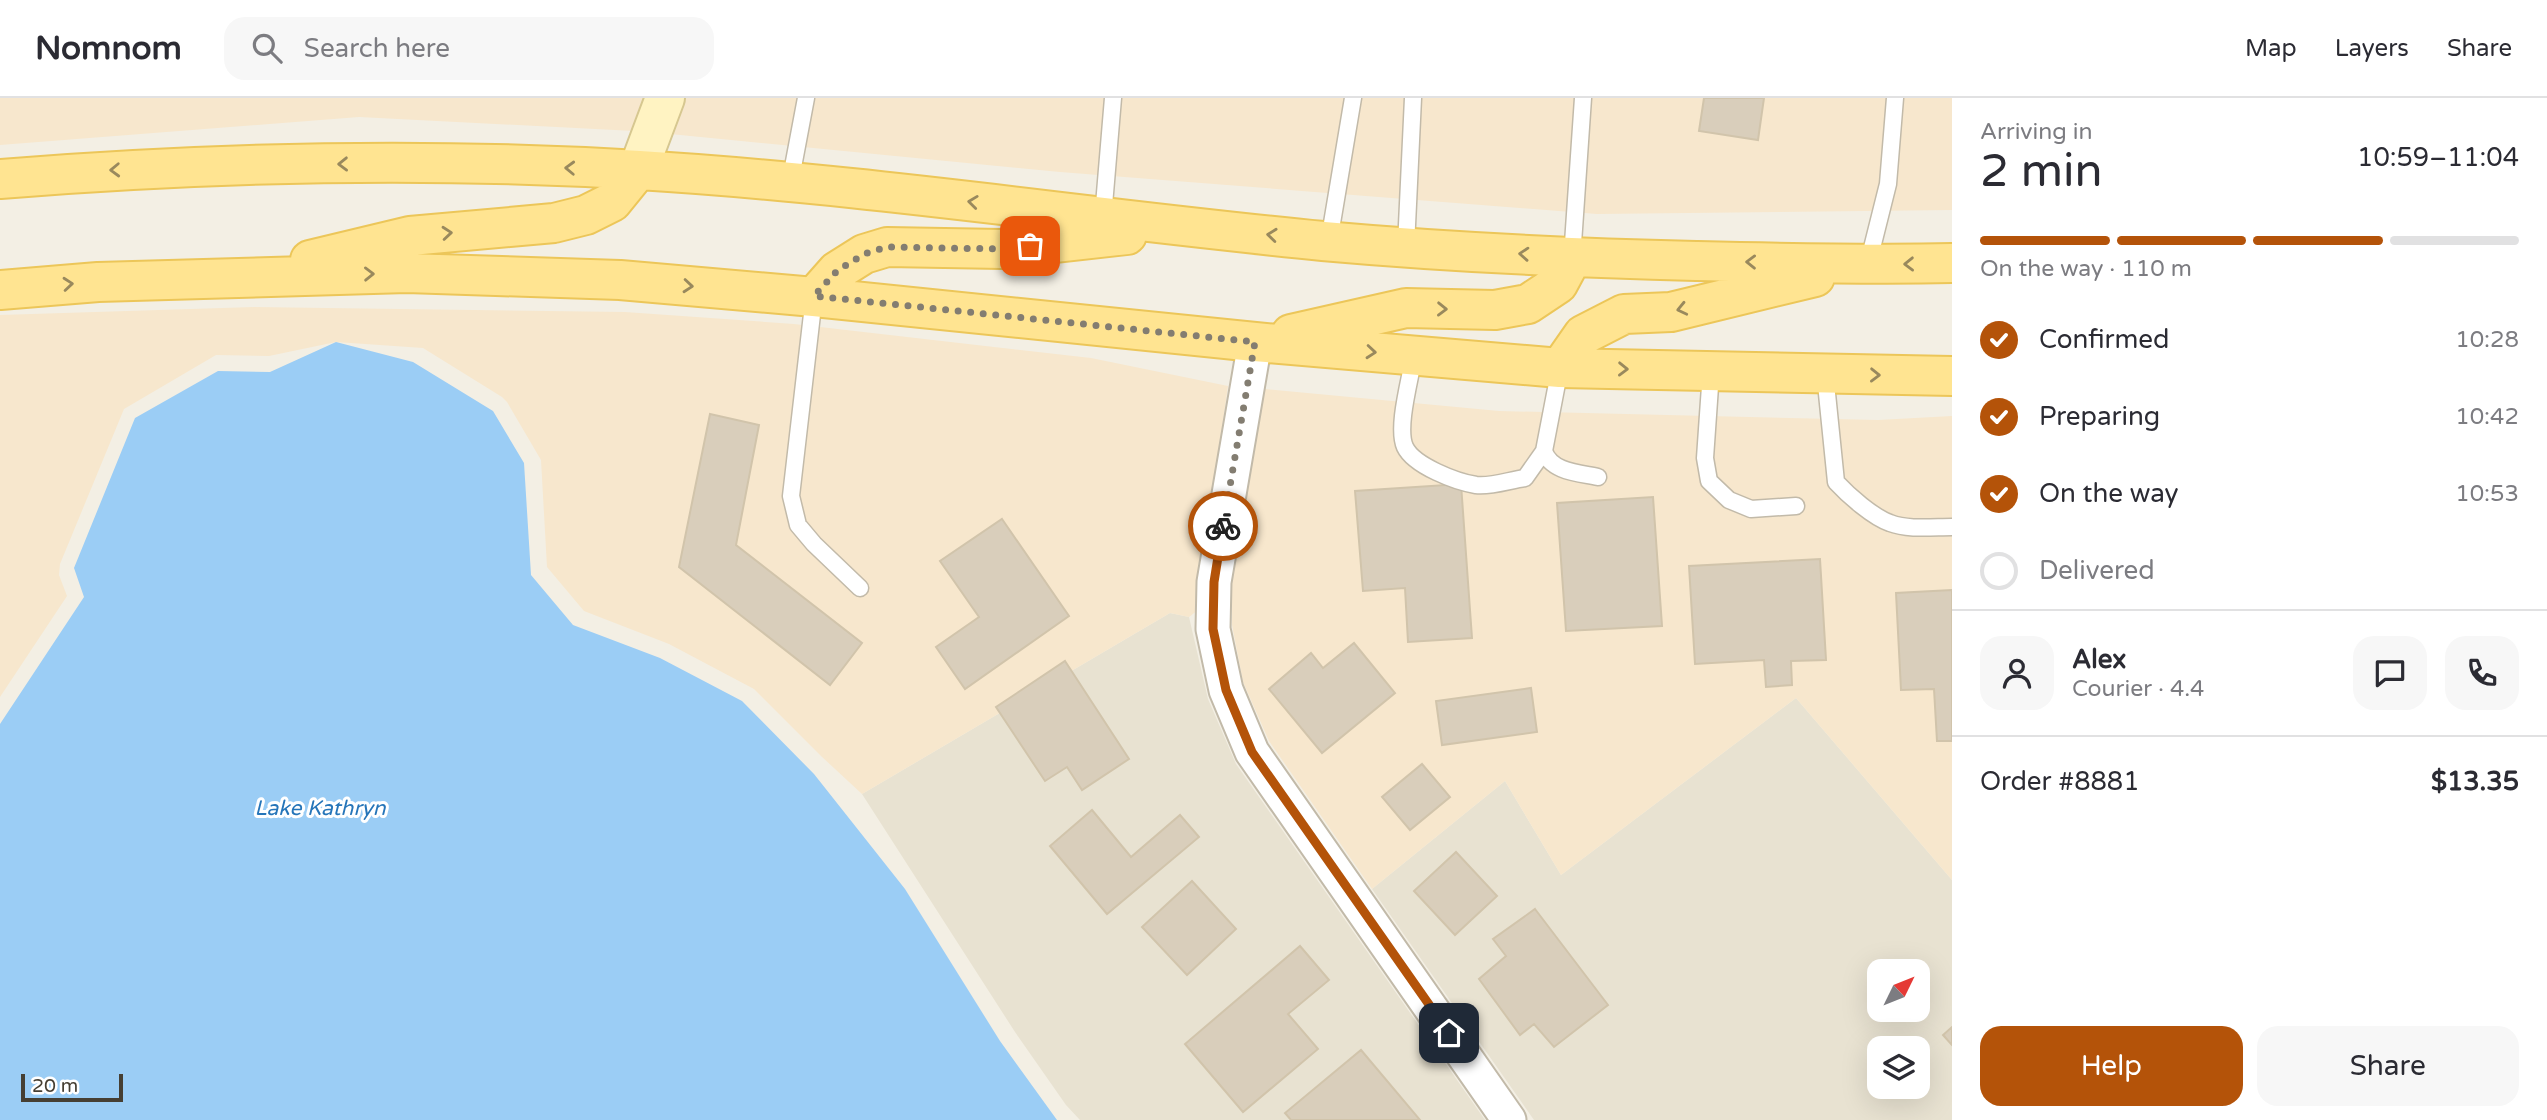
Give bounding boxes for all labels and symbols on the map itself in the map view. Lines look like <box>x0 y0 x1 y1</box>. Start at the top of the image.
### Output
one-way arrow <box>337 156 348 172</box>
one-way arrow <box>564 160 575 176</box>
one-way arrow <box>110 163 121 178</box>
one-way arrow <box>967 195 978 210</box>
pin <box>1000 216 1060 276</box>
one-way arrow <box>441 225 452 240</box>
one-way arrow <box>1266 228 1278 243</box>
one-way arrow <box>1518 247 1529 262</box>
one-way arrow <box>1745 254 1756 270</box>
one-way arrow <box>1903 256 1913 272</box>
one-way arrow <box>364 266 375 282</box>
one-way arrow <box>63 277 74 292</box>
one-way arrow <box>683 278 694 293</box>
one-way arrow <box>1437 301 1447 317</box>
one-way arrow <box>1676 301 1688 315</box>
one-way arrow <box>1366 344 1377 359</box>
one-way arrow <box>1617 362 1628 377</box>
one-way arrow <box>1870 367 1880 383</box>
courier <box>1188 491 1258 561</box>
water label: Lake Kathryn <box>254 796 387 821</box>
north arrow <box>1867 959 1930 1022</box>
pin <box>1419 1003 1479 1063</box>
scale bar <box>21 1071 122 1103</box>

